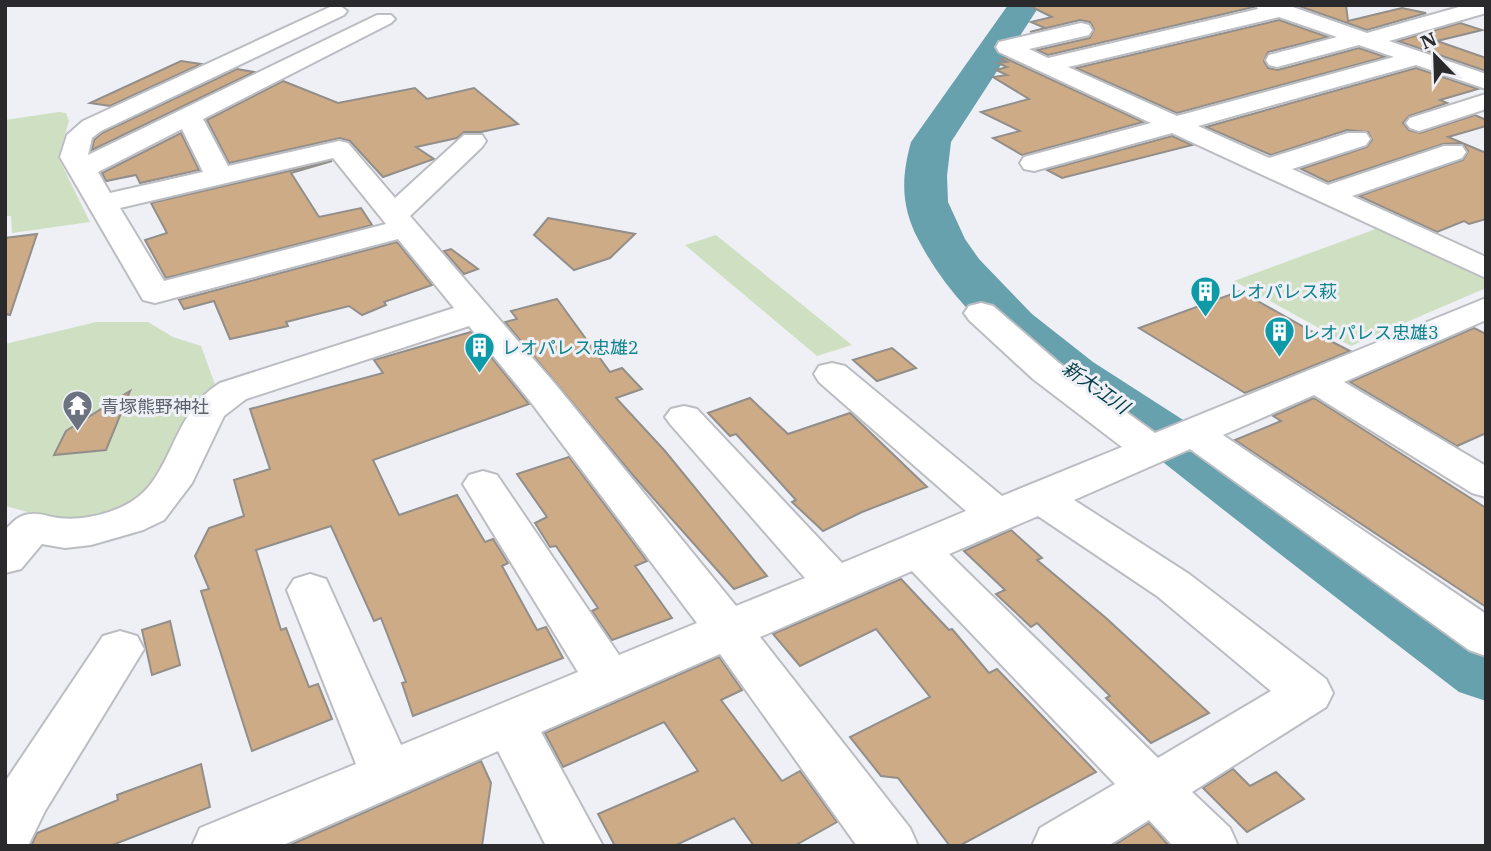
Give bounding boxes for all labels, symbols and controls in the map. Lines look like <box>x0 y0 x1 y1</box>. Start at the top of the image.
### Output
north arrow <box>1400 21 1470 91</box>
text: N <box>1417 26 1440 54</box>
building icon: レオパレス萩 <box>1189 274 1223 318</box>
place label: レオパレス萩 <box>1229 280 1337 303</box>
building icon: レオパレス忠雄3 <box>1262 315 1296 359</box>
place label: レオパレス忠雄3 <box>1302 321 1439 344</box>
building icon: レオパレス忠雄2 <box>462 330 496 374</box>
place label: レオパレス忠雄2 <box>502 336 639 359</box>
water label: 新大江川 <box>1058 355 1136 420</box>
temple icon: 青塚熊野神社 <box>61 389 95 433</box>
place label: 青塚熊野神社 <box>101 395 209 418</box>

